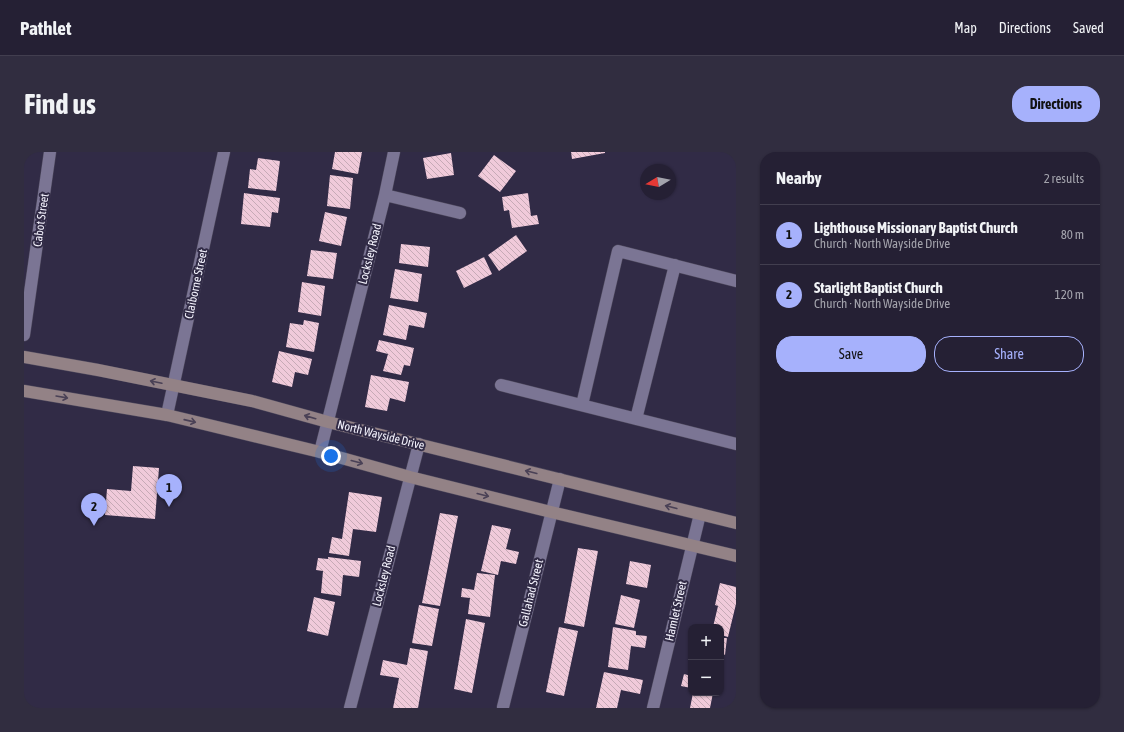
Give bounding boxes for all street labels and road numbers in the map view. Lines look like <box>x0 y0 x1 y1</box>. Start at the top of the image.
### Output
street label: Cabot Street <box>30 192 52 248</box>
street label: Locksley Road <box>356 222 384 286</box>
street label: Claiborne Street <box>182 247 210 320</box>
street label: North Wayside Drive <box>336 417 426 453</box>
street label: Locksley Road <box>370 544 398 608</box>
street label: Gallahad Street <box>516 557 546 628</box>
street label: Hamlet Street <box>662 579 690 642</box>

